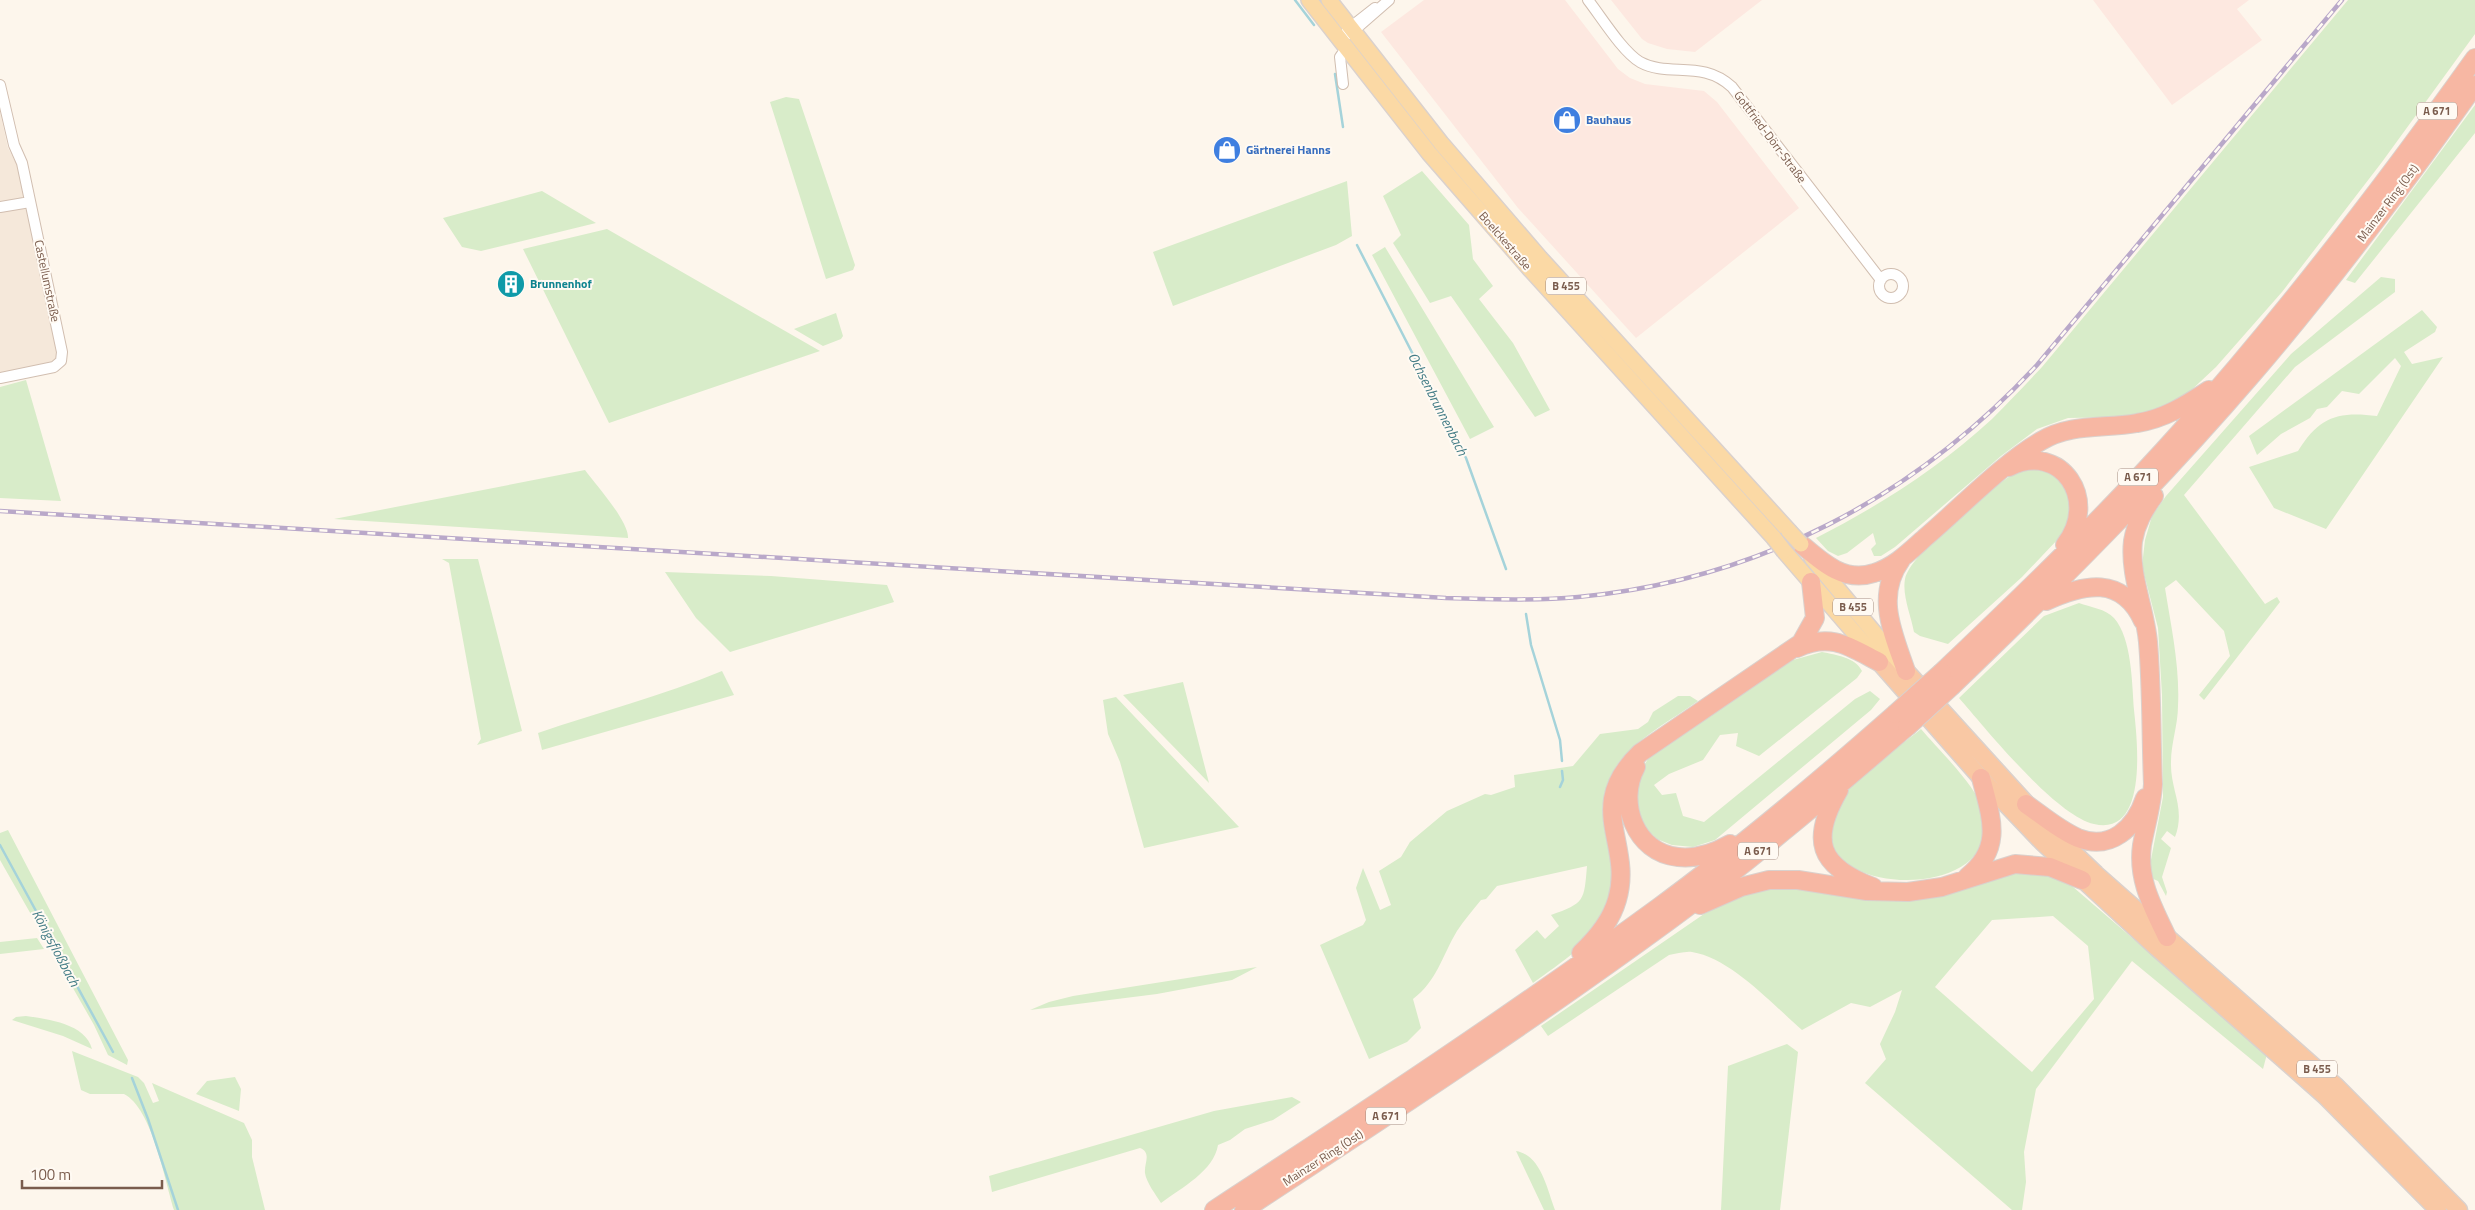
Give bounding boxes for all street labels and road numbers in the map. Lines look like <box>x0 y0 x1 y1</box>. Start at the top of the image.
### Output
street label: Gottfried-Dörr-Straße <box>1729 87 1811 187</box>
road number: A 671 <box>2417 102 2457 120</box>
street label: Mainzer Ring (Ost) <box>2352 160 2423 245</box>
street label: Boelckestraße <box>1474 207 1536 274</box>
street label: Castellumstraße <box>30 238 65 324</box>
road number: B 455 <box>1546 278 1586 294</box>
road number: A 671 <box>2118 468 2158 486</box>
road number: B 455 <box>1833 598 1873 616</box>
road number: A 671 <box>1738 842 1778 859</box>
road number: B 455 <box>2297 1060 2337 1078</box>
road number: A 671 <box>1366 1108 1406 1124</box>
street label: Mainzer Ring (Ost) <box>1279 1124 1367 1191</box>

